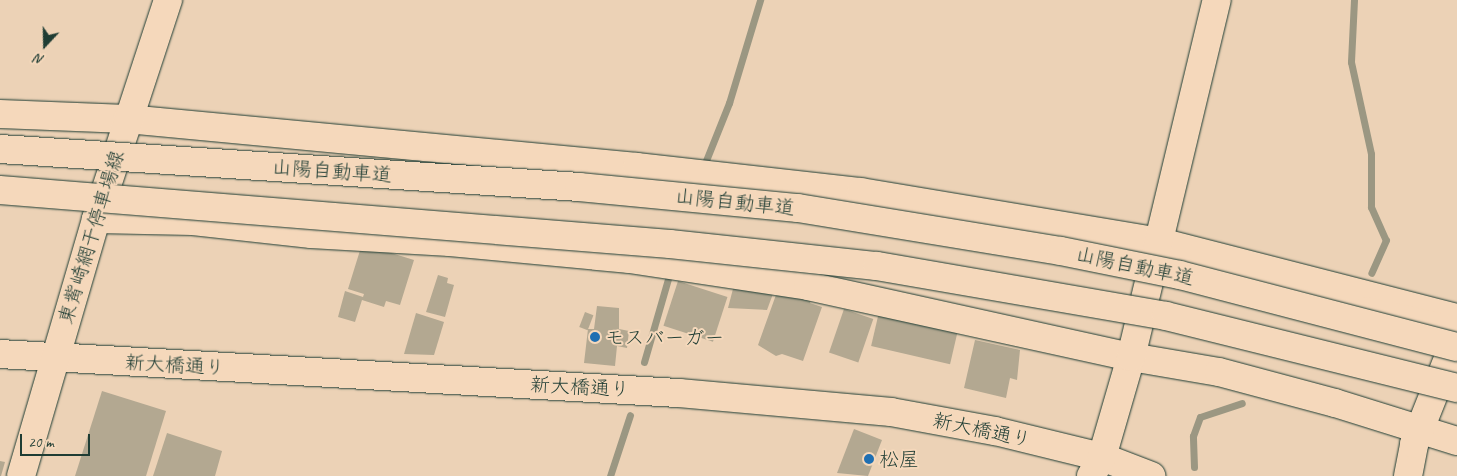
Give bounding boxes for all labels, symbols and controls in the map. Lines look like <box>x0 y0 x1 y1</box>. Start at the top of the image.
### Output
north arrow <box>20 20 70 70</box>
text: N <box>32 50 47 69</box>
street label: 東觜崎網干停車場線 <box>53 147 129 327</box>
street label: 山陽自動車道 <box>271 155 393 187</box>
street label: 山陽自動車道 <box>674 184 796 220</box>
street label: 山陽自動車道 <box>1074 242 1196 290</box>
place label: モスバーガー <box>605 325 725 349</box>
marker: モスバーガー <box>589 331 601 343</box>
street label: 新大橋通り <box>124 350 226 380</box>
street label: 新大橋通り <box>529 372 631 402</box>
street label: 新大橋通り <box>931 408 1033 452</box>
scale bar <box>22 424 92 456</box>
text: 20 m <box>28 433 54 452</box>
place label: 松屋 <box>879 447 919 471</box>
marker: 松屋 <box>863 453 875 465</box>

